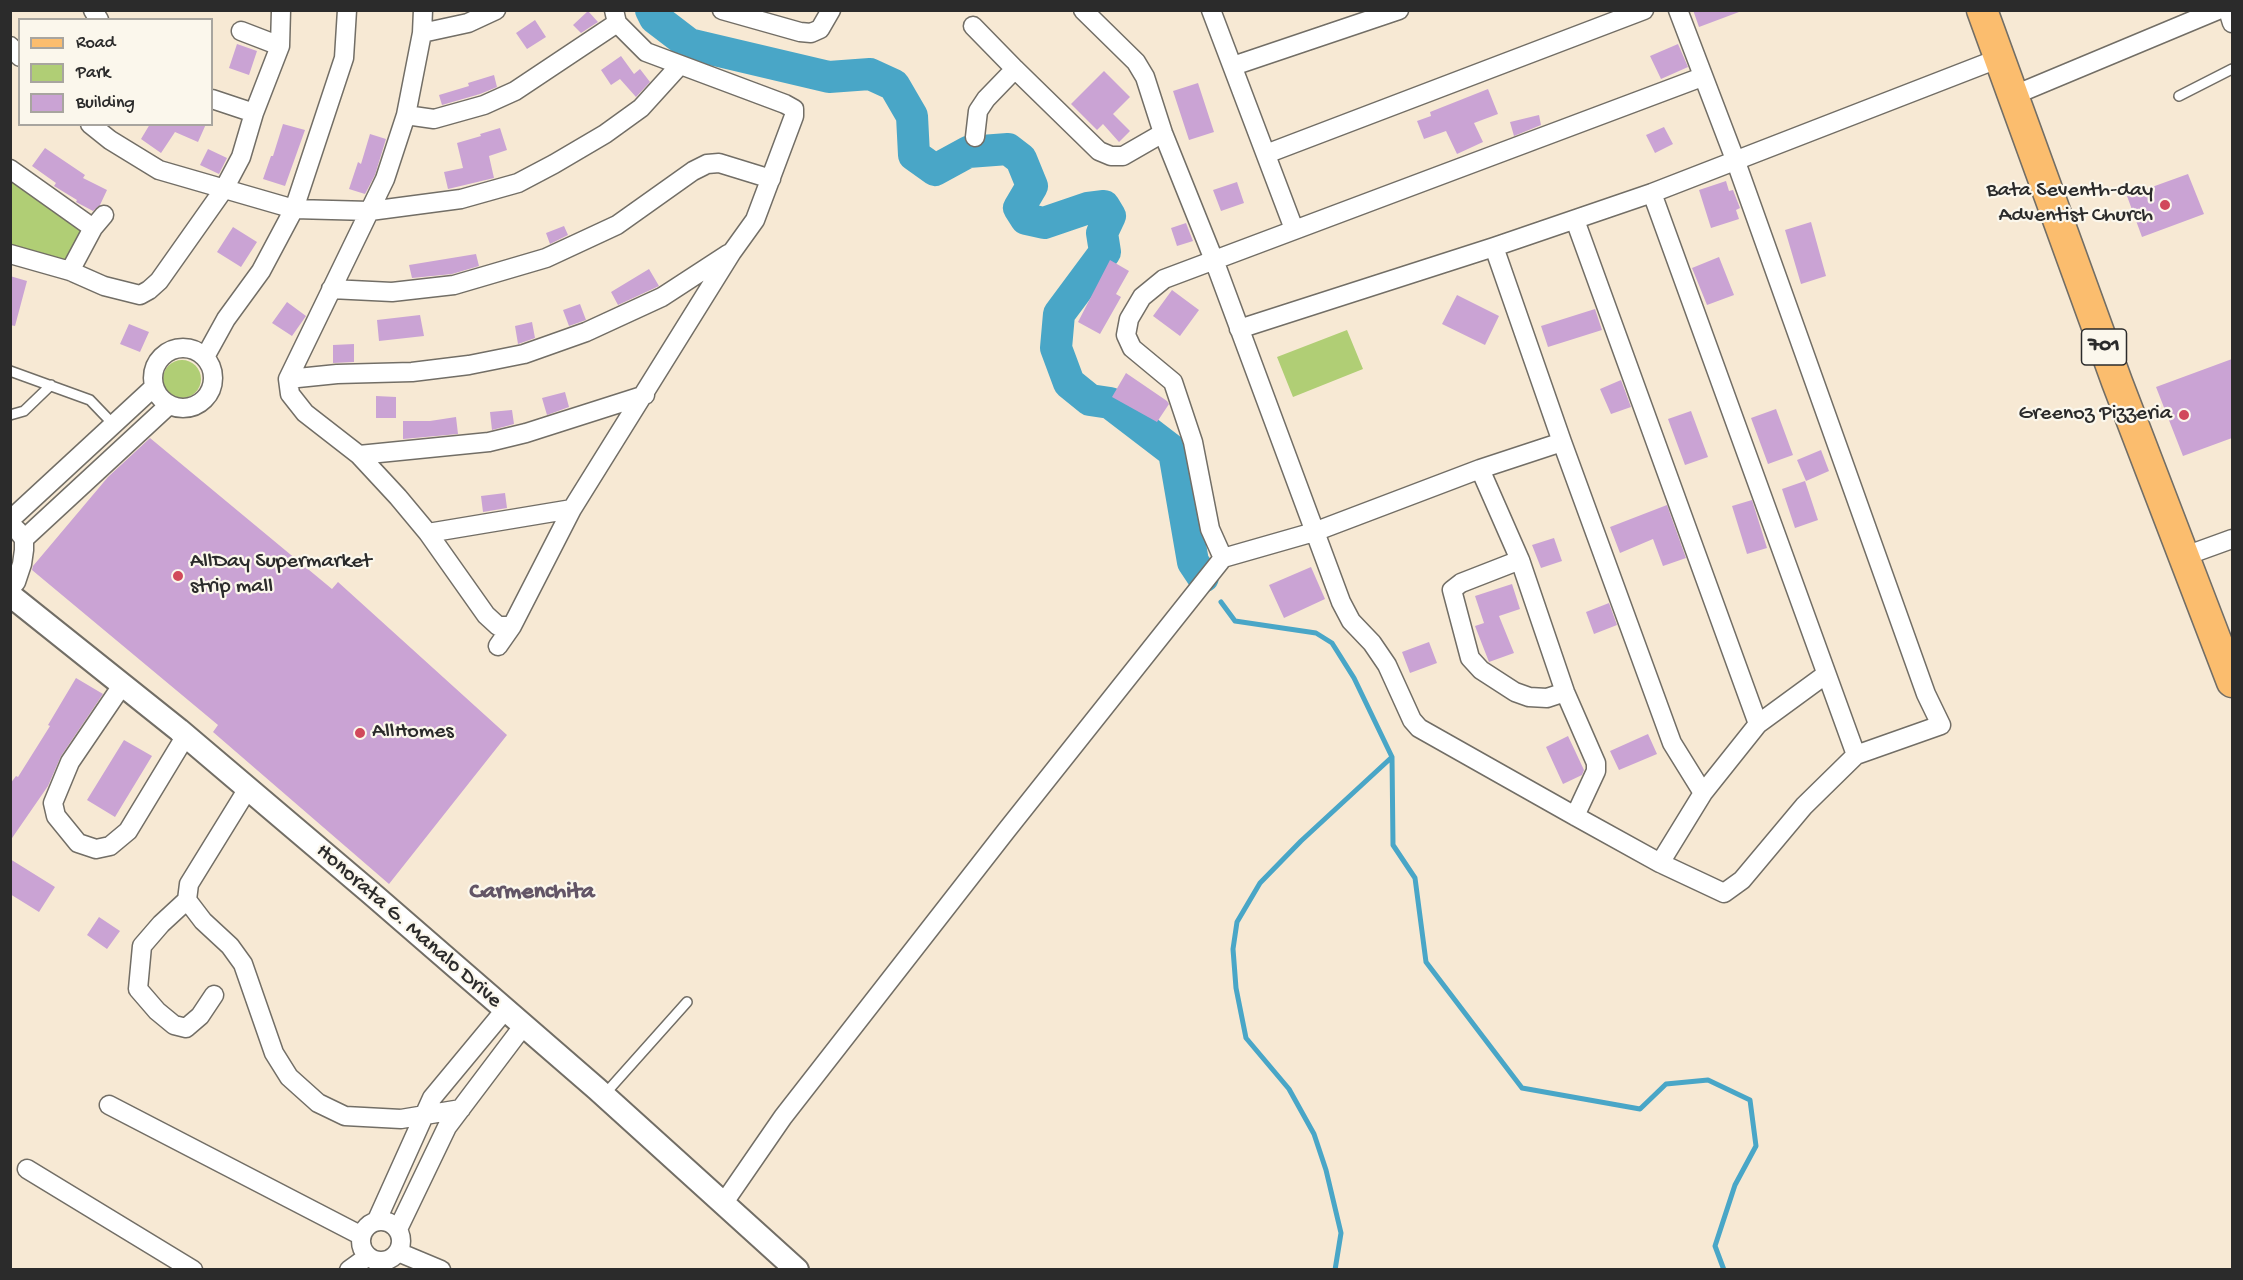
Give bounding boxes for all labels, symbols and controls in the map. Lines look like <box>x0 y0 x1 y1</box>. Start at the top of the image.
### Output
legend <box>18 18 213 126</box>
text: Road <box>76 33 115 54</box>
text: Park <box>76 63 110 84</box>
text: Building <box>76 93 135 114</box>
place label: Bata Seventh-day Adventist Church <box>1986 179 2153 230</box>
marker: Bata Seventh-day Adventist Church <box>2158 198 2172 212</box>
road number: 701 <box>2082 329 2126 365</box>
place label: Greenoz Pizzeria <box>2018 402 2172 428</box>
marker: Greenoz Pizzeria <box>2177 408 2191 422</box>
place label: AllDay Supermarket strip mall <box>190 550 372 602</box>
marker: AllDay Supermarket strip mall <box>171 569 185 583</box>
place label: AllHomes <box>372 720 454 746</box>
marker: AllHomes <box>353 726 367 740</box>
street label: Honorata G. Manalo Drive <box>310 839 506 1015</box>
district label: Carmenchita <box>469 879 595 907</box>

